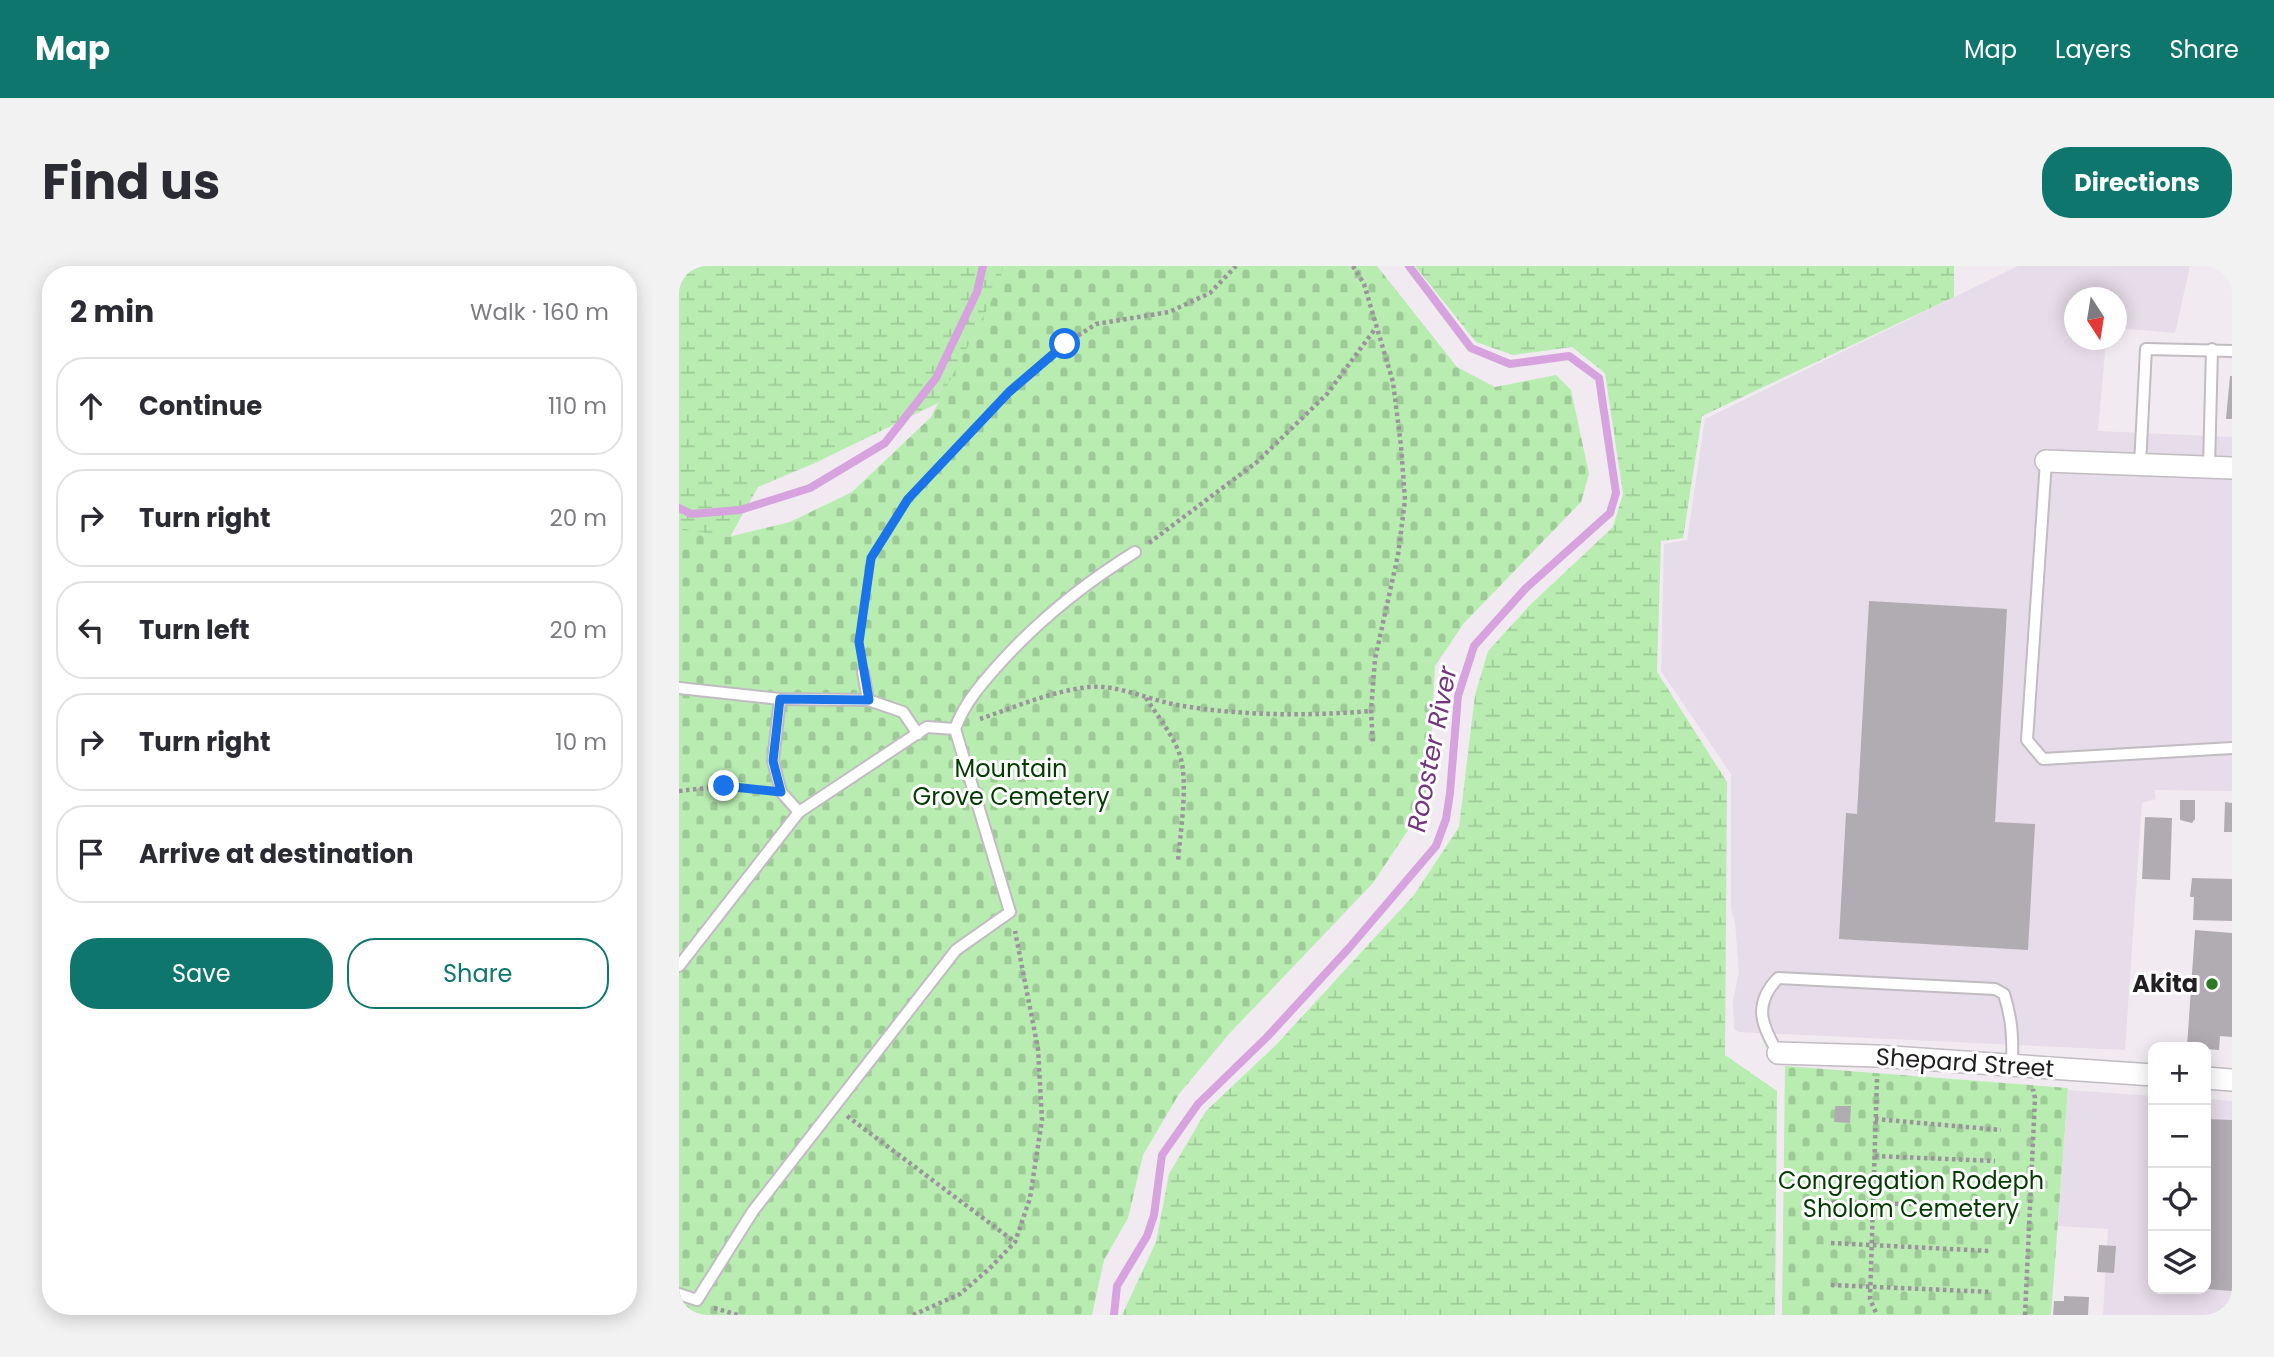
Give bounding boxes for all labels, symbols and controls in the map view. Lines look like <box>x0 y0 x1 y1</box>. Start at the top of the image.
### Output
text: Map <box>35 25 110 72</box>
text: Map <box>1964 33 2017 66</box>
text: Layers <box>2055 33 2131 66</box>
text: Share <box>2169 33 2239 66</box>
button: Directions <box>2042 147 2232 218</box>
text: Find us <box>42 148 220 216</box>
north arrow <box>2064 287 2127 350</box>
text: 2 min <box>70 290 154 333</box>
text: Walk · 160 m <box>470 296 609 328</box>
route start <box>1049 328 1080 359</box>
icon: ahead <box>72 387 110 425</box>
text: Continue <box>139 388 262 424</box>
text: 110 m <box>548 390 607 422</box>
icon: right <box>72 499 110 537</box>
text: Turn right <box>139 500 271 536</box>
text: 20 m <box>549 502 607 534</box>
icon: left <box>72 611 110 649</box>
text: Turn left <box>139 612 250 648</box>
text: 20 m <box>549 614 607 646</box>
water label: Rooster River <box>1398 662 1466 835</box>
icon: right <box>72 723 110 761</box>
text: Turn right <box>139 724 271 760</box>
text: 10 m <box>555 726 607 758</box>
park label: Mountain Grove Cemetery <box>913 752 1110 813</box>
route end <box>708 770 739 801</box>
icon: arrive <box>72 835 110 873</box>
text: Arrive at destination <box>139 836 414 872</box>
button: Save <box>70 938 333 1009</box>
button: Share <box>347 938 609 1009</box>
place label: Akita <box>2132 967 2198 1000</box>
marker: Akita <box>2204 976 2220 992</box>
street label: Shepard Street <box>1875 1040 2055 1085</box>
map controls <box>2148 1042 2211 1294</box>
button: + <box>2148 1042 2211 1105</box>
button: − <box>2148 1105 2211 1168</box>
park label: Congregation Rodeph Sholom Cemetery <box>1778 1164 2044 1225</box>
button: locate <box>2148 1168 2211 1231</box>
button: layers <box>2148 1231 2211 1294</box>

